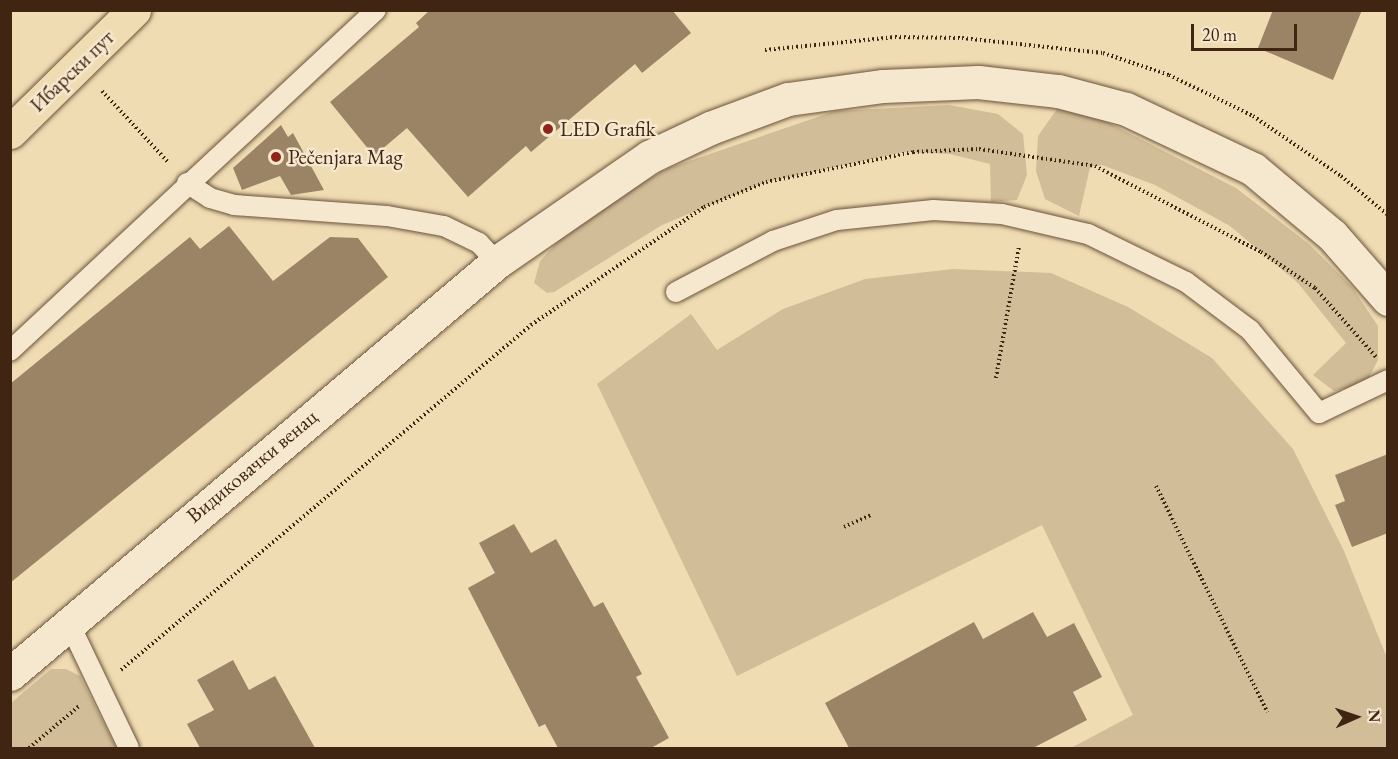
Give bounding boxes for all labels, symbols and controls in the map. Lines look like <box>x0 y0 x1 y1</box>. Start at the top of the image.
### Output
scale bar <box>1194 12 1300 50</box>
text: 20 m <box>1202 23 1237 46</box>
street label: Ибарски пут <box>25 25 119 117</box>
place label: LED Grafik <box>560 116 656 142</box>
marker: LED Grafik <box>541 122 555 136</box>
place label: Pečenjara Mag <box>288 144 403 170</box>
marker: Pečenjara Mag <box>269 150 283 164</box>
street label: Видиковачки венац <box>182 404 322 528</box>
north arrow <box>1326 687 1386 747</box>
text: N <box>1364 709 1385 723</box>

